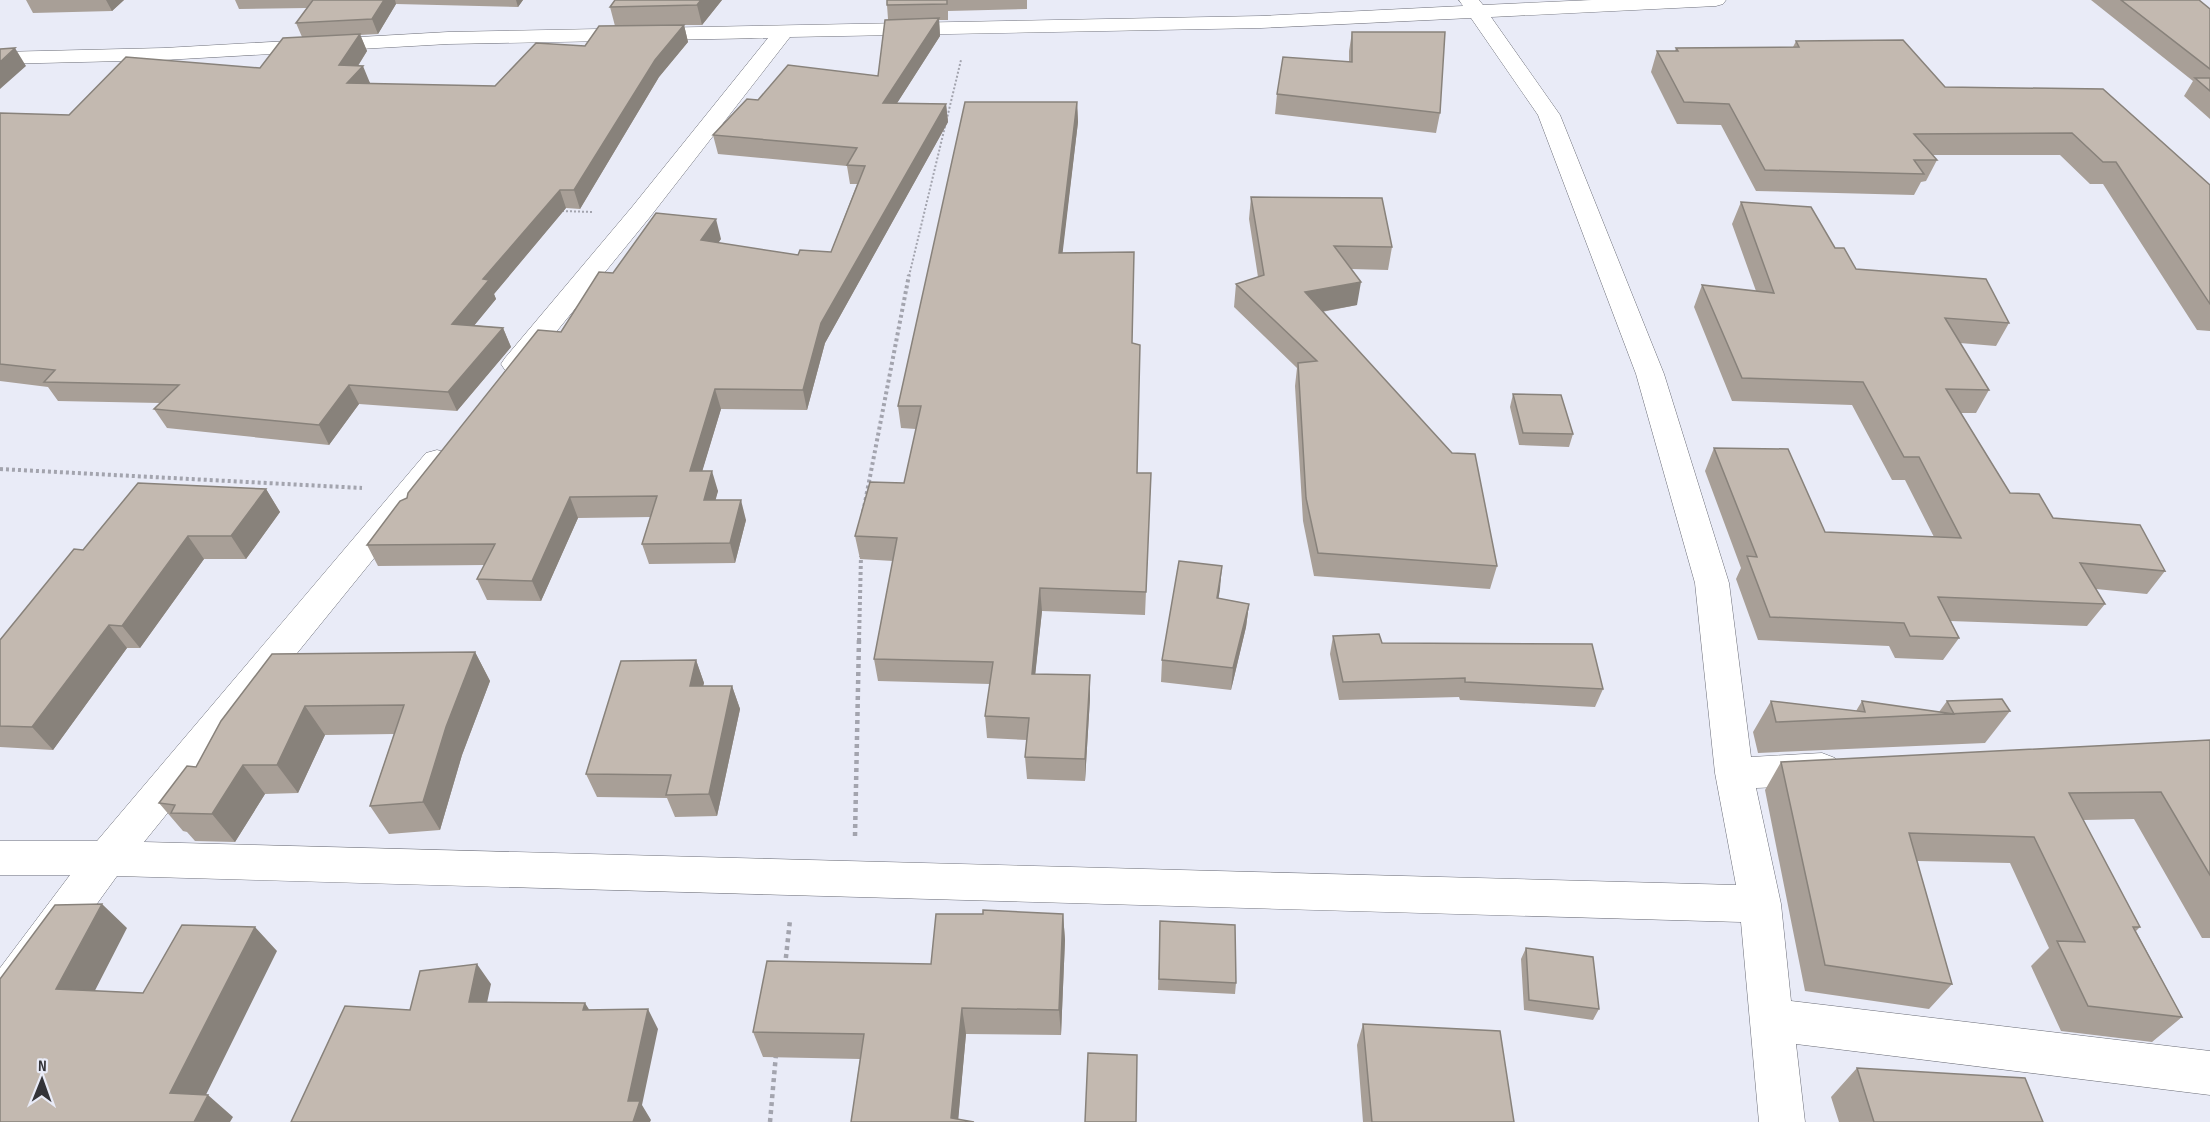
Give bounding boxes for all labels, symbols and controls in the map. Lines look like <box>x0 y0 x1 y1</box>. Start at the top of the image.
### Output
north arrow <box>12 1050 72 1110</box>
text: N <box>38 1057 47 1076</box>

